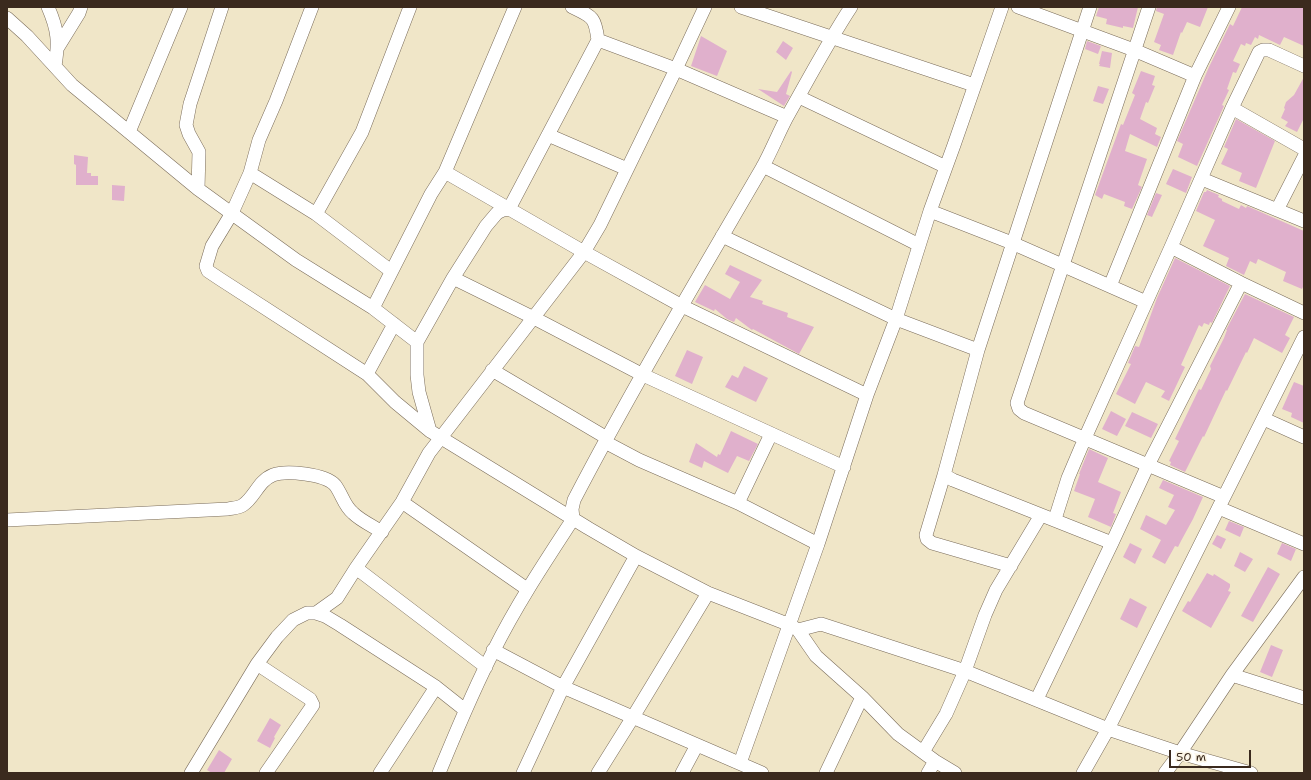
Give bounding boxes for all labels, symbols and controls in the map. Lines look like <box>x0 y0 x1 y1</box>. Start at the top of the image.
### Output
scale bar <box>1171 742 1253 768</box>
text: 50 m <box>1176 749 1206 765</box>

